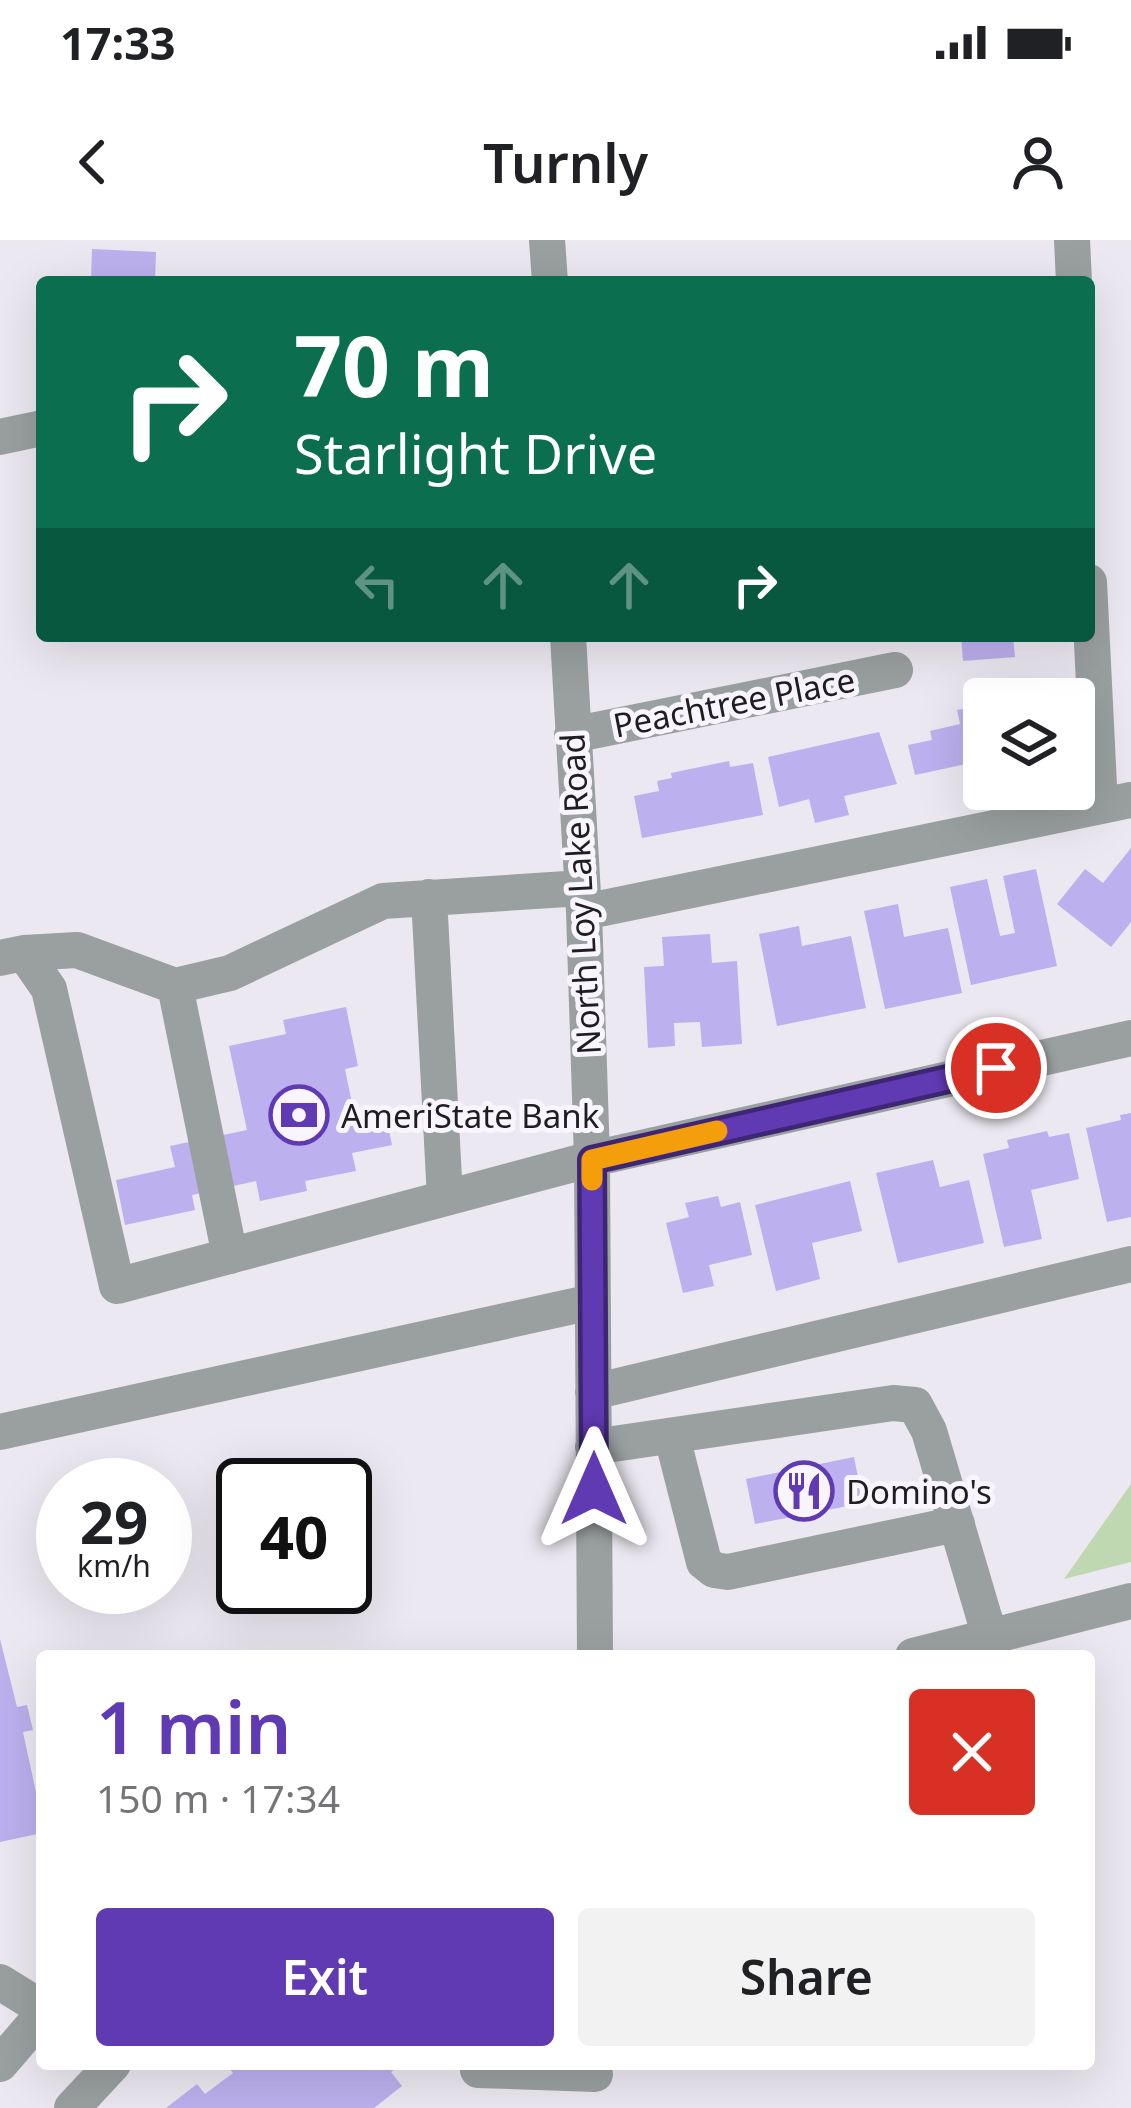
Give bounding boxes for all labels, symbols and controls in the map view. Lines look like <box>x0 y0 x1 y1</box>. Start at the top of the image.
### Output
text: 17:33 <box>60 12 176 73</box>
text: Turnly <box>483 125 648 199</box>
icon: back <box>60 129 126 195</box>
icon: person <box>1005 129 1071 195</box>
text: 70 m <box>294 307 494 422</box>
icon: right <box>96 324 252 480</box>
text: Starlight Drive <box>294 416 657 490</box>
icon: left <box>344 552 410 618</box>
icon: ahead <box>470 552 536 618</box>
icon: ahead <box>596 552 662 618</box>
icon: right <box>722 552 788 618</box>
street label: Peachtree Place <box>609 656 859 748</box>
map controls <box>963 678 1095 810</box>
button: layers <box>963 678 1095 810</box>
street label: North Loy Lake Road <box>549 732 611 1056</box>
pin <box>945 1017 1047 1119</box>
icon: arrive <box>963 1035 1029 1101</box>
bank icon: AmeriState Bank <box>268 1084 330 1146</box>
place label: AmeriState Bank <box>341 1093 600 1138</box>
position arrow <box>531 1426 657 1552</box>
speed limit sign: 40 <box>216 1458 372 1614</box>
restaurant icon: Domino's <box>773 1460 835 1522</box>
place label: Domino's <box>846 1469 992 1514</box>
text: 29 <box>80 1480 148 1562</box>
text: km/h <box>77 1545 151 1586</box>
text: 1 min <box>96 1677 291 1775</box>
button: close <box>909 1689 1035 1815</box>
text: 150 m · 17:34 <box>96 1771 340 1824</box>
button: Exit <box>96 1908 554 2046</box>
button: Share <box>578 1908 1035 2046</box>

